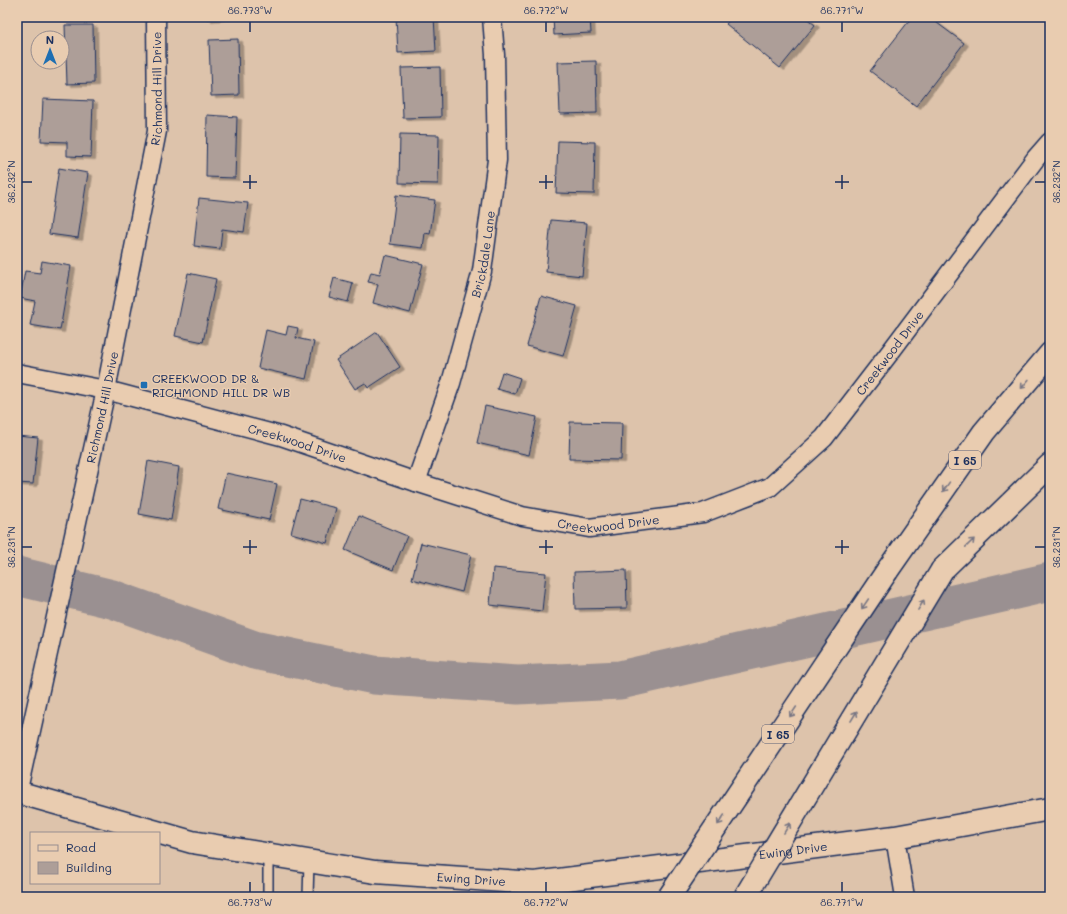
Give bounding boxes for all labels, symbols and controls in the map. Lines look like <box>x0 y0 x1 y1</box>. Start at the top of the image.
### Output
text: 86.773°W <box>228 3 273 17</box>
text: 86.772°W <box>524 3 568 17</box>
text: 86.771°W <box>820 3 864 17</box>
north arrow <box>30 30 70 70</box>
text: N <box>46 32 54 47</box>
street label: Richmond Hill Drive <box>146 32 165 147</box>
text: 36.232°N <box>4 160 18 204</box>
text: 36.232°N <box>1049 160 1063 204</box>
street label: Brickdale Lane <box>467 210 498 299</box>
street label: Creekwood Drive <box>852 307 927 398</box>
street label: Richmond Hill Drive <box>82 350 121 465</box>
place label: CREEKWOOD DR & RICHMOND HILL DR WB <box>152 370 290 400</box>
one-way arrow <box>1021 378 1029 389</box>
marker: CREEKWOOD DR & RICHMOND HILL DR WB <box>139 380 149 390</box>
street label: Creekwood Drive <box>246 420 349 466</box>
road number: I 65 <box>949 451 981 469</box>
one-way arrow <box>942 481 950 492</box>
street label: Creekwood Drive <box>556 511 660 536</box>
text: 36.231°N <box>4 526 18 568</box>
text: 36.231°N <box>1049 526 1063 568</box>
one-way arrow <box>965 538 975 547</box>
one-way arrow <box>861 598 869 609</box>
one-way arrow <box>917 599 925 611</box>
one-way arrow <box>789 706 797 717</box>
one-way arrow <box>850 710 858 722</box>
road number: I 65 <box>762 725 794 743</box>
one-way arrow <box>717 814 725 825</box>
one-way arrow <box>783 822 791 834</box>
legend <box>30 832 160 884</box>
street label: Ewing Drive <box>758 838 828 862</box>
text: Road <box>66 839 96 855</box>
text: Building <box>66 859 112 875</box>
street label: Ewing Drive <box>436 868 506 889</box>
text: 86.773°W <box>228 895 273 909</box>
text: 86.772°W <box>524 895 568 909</box>
text: 86.771°W <box>820 895 864 909</box>

